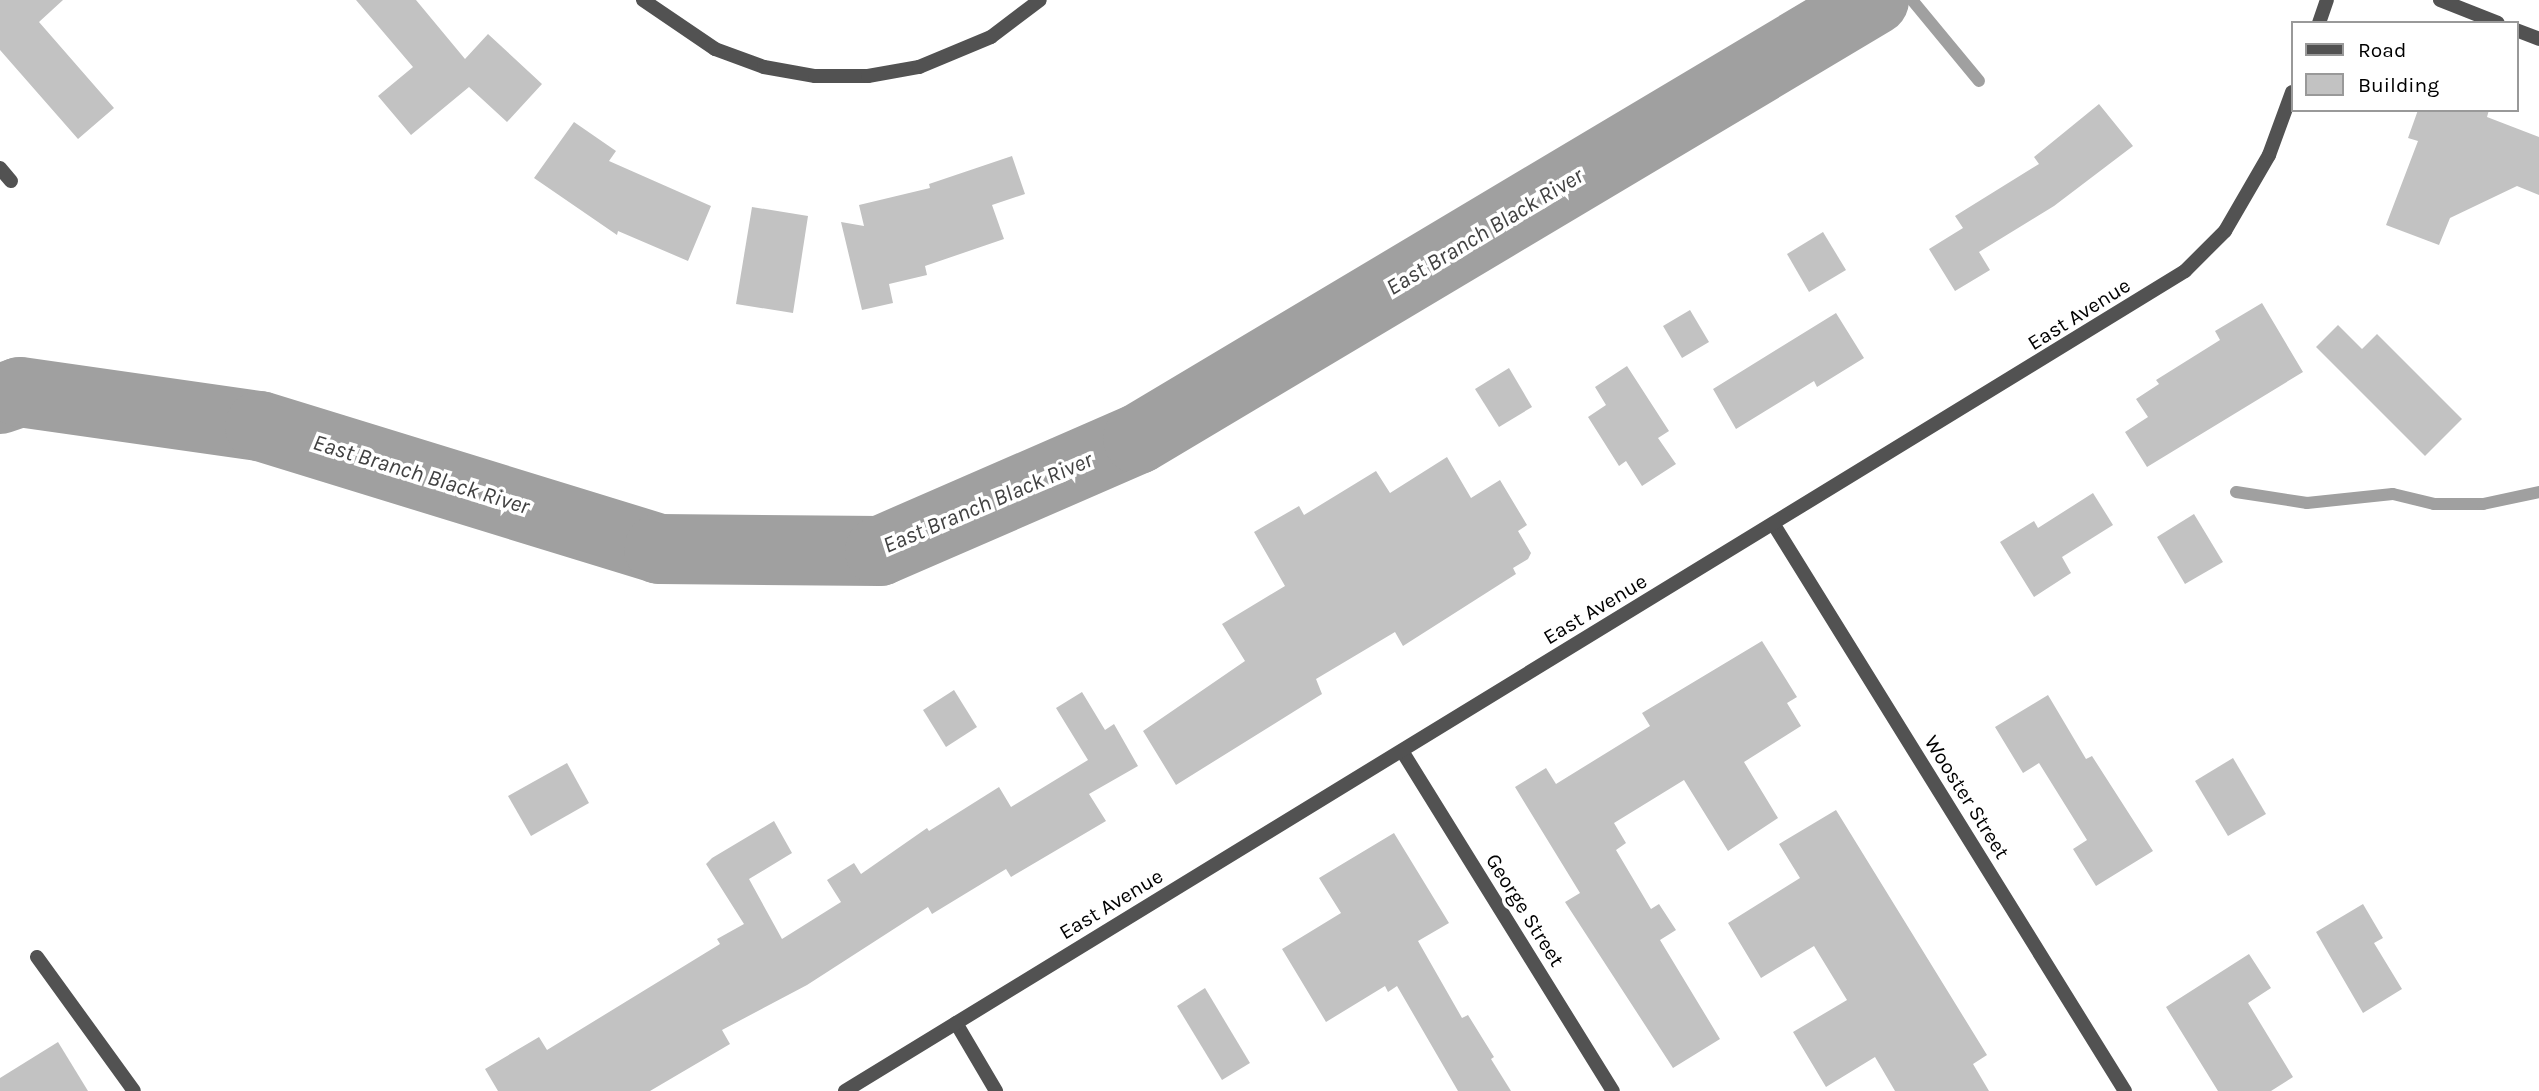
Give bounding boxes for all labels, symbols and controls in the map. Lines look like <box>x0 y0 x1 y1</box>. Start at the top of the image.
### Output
legend <box>2290 21 2518 112</box>
text: Road <box>2358 38 2406 62</box>
text: Building <box>2358 73 2439 97</box>
water label: East Branch Black River <box>1381 162 1589 302</box>
street label: East Avenue <box>2023 272 2135 356</box>
water label: East Branch Black River <box>309 429 533 521</box>
water label: East Branch Black River <box>879 446 1097 560</box>
street label: East Avenue <box>1539 568 1651 650</box>
street label: Wooster Street <box>1919 731 2015 863</box>
street label: George Street <box>1480 849 1570 971</box>
street label: East Avenue <box>1055 863 1167 945</box>

